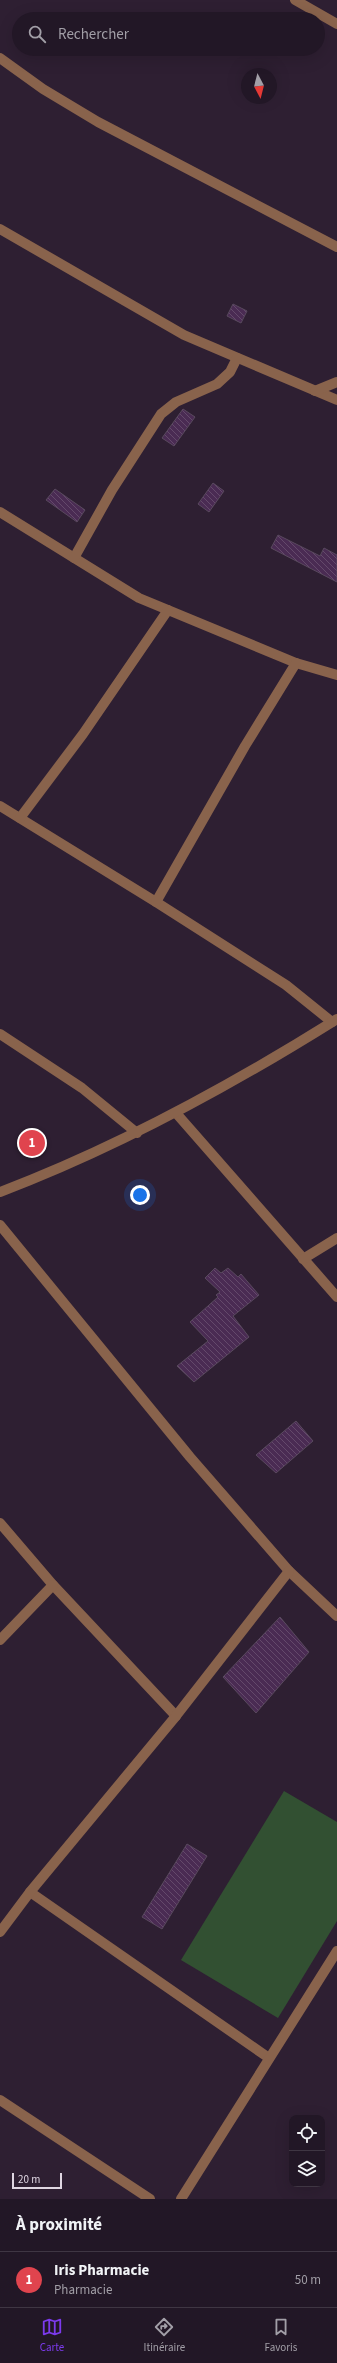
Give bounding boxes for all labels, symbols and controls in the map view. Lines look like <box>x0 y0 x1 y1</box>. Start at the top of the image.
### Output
search box <box>12 12 325 56</box>
icon: search <box>26 23 48 45</box>
text: Rechercher <box>58 24 129 45</box>
north arrow <box>241 68 277 104</box>
pin: 1 <box>19 1128 45 1158</box>
your location <box>130 1185 150 1205</box>
map controls <box>289 2115 325 2187</box>
button: locate <box>289 2115 325 2151</box>
button: layers <box>289 2151 325 2187</box>
scale bar <box>12 2171 62 2190</box>
text: 20 m <box>18 2172 40 2187</box>
text: À proximité <box>16 2213 102 2237</box>
text: Iris Pharmacie <box>54 2260 149 2281</box>
text: 1 <box>26 2271 32 2289</box>
text: 50 m <box>295 2271 321 2289</box>
text: Pharmacie <box>54 2281 112 2299</box>
tab: Carte <box>40 2316 64 2355</box>
tab: Itinéraire <box>144 2316 185 2355</box>
tab: Favoris <box>265 2316 297 2355</box>

